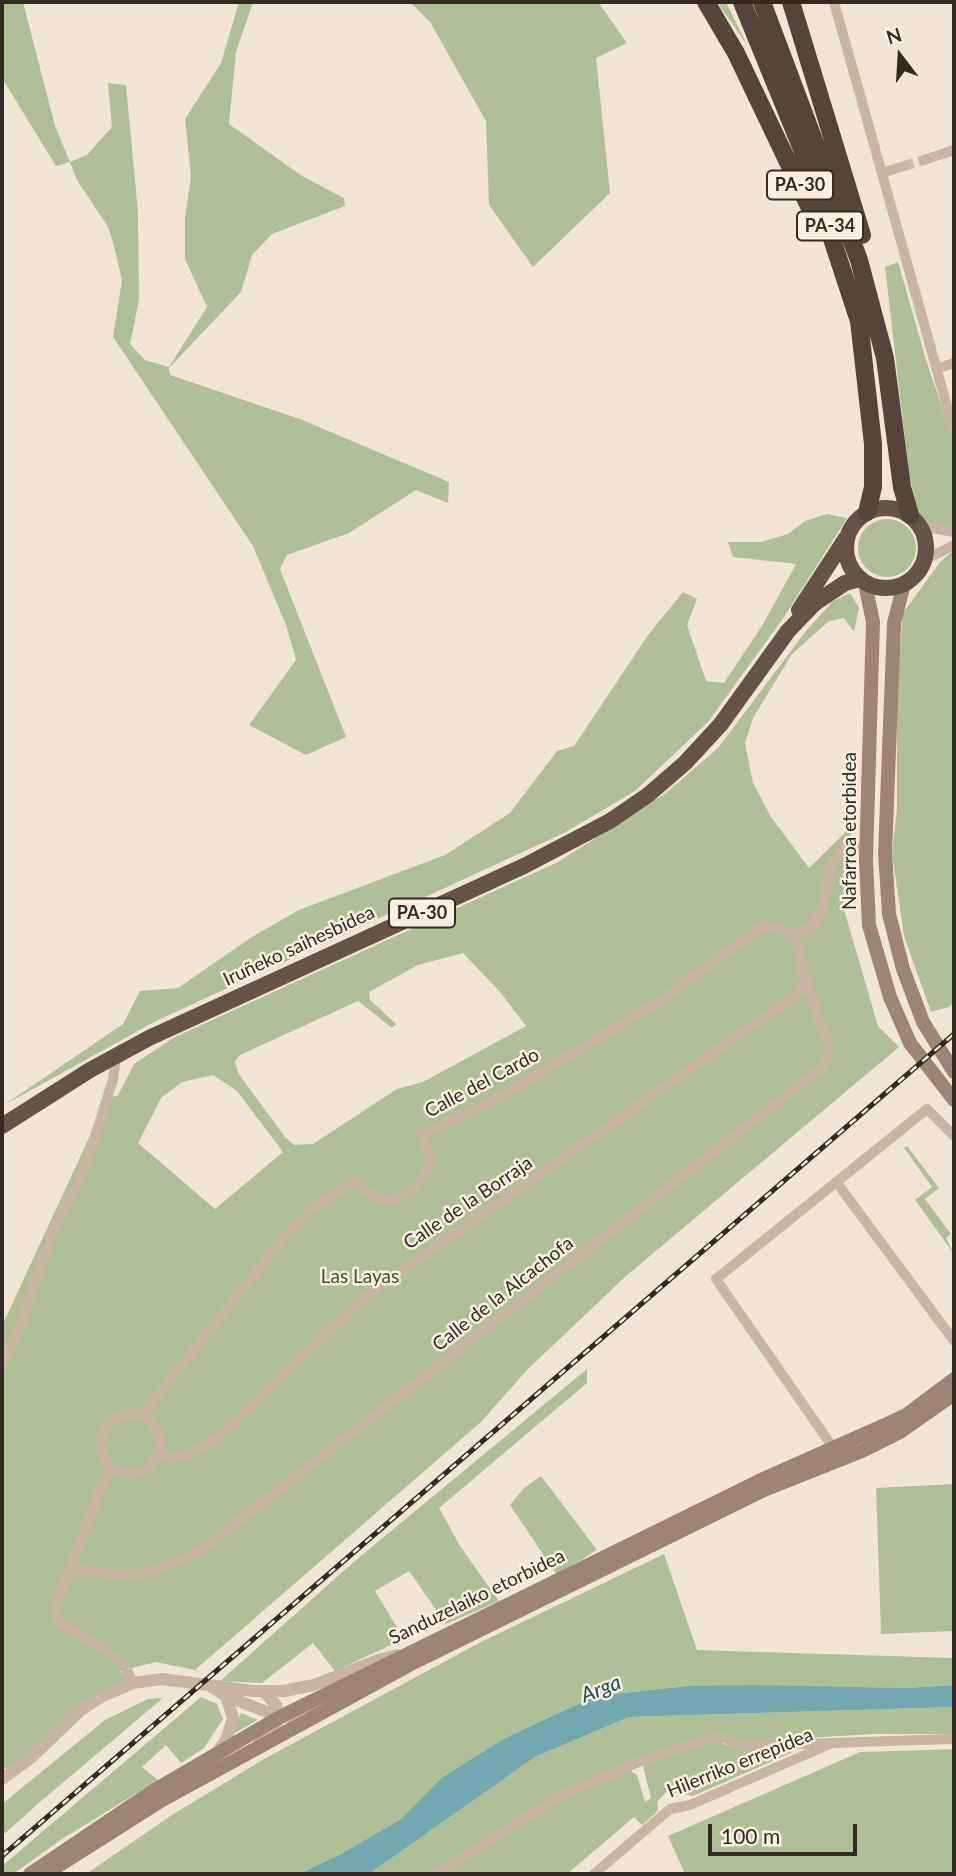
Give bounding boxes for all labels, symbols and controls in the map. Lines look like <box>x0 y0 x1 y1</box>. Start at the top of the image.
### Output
north arrow <box>865 21 935 91</box>
text: N <box>883 22 904 49</box>
road number: PA-30 <box>767 170 833 200</box>
road number: PA-34 <box>797 211 863 240</box>
street label: Nafarroa etorbidea <box>839 752 861 910</box>
road number: PA-30 <box>389 898 455 928</box>
street label: Iruñeko saihesbidea <box>220 901 378 991</box>
street label: Calle del Cardo <box>421 1043 543 1123</box>
street label: Calle de la Borraja <box>399 1152 537 1254</box>
street label: Calle de la Alcachofa <box>428 1232 578 1356</box>
park label: Las Layas <box>321 1266 399 1288</box>
street label: Sanduzelaiko etorbidea <box>385 1544 569 1650</box>
water label: Arga <box>577 1670 625 1708</box>
street label: Hilerriko errepidea <box>664 1723 816 1803</box>
scale bar <box>711 1810 860 1854</box>
text: 100 m <box>721 1823 780 1848</box>

